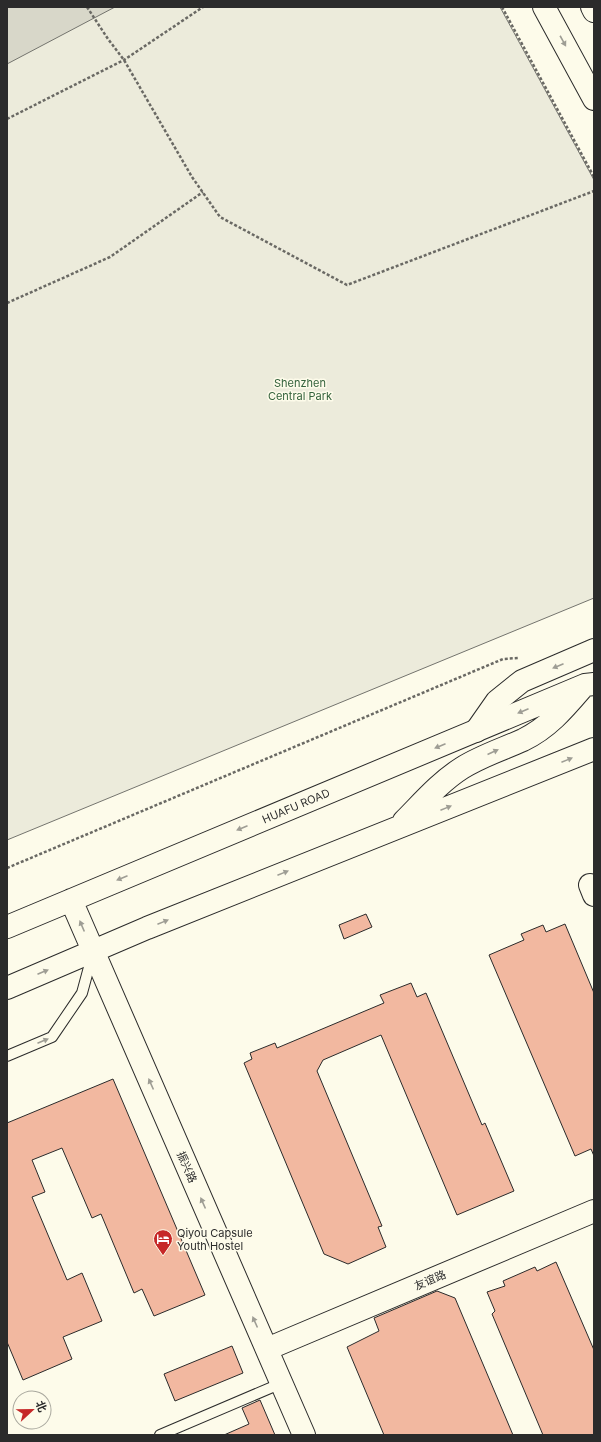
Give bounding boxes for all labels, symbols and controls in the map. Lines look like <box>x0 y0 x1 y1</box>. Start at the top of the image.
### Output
one-way arrow <box>559 35 566 47</box>
park label: Shenzhen Central Park <box>268 376 332 403</box>
one-way arrow <box>552 663 564 669</box>
one-way arrow <box>517 708 529 714</box>
one-way arrow <box>433 743 445 749</box>
one-way arrow <box>487 749 499 756</box>
one-way arrow <box>562 756 574 762</box>
street label: HUAFU ROAD <box>260 785 332 827</box>
one-way arrow <box>441 805 452 811</box>
one-way arrow <box>237 825 248 831</box>
one-way arrow <box>278 870 290 876</box>
one-way arrow <box>117 875 128 881</box>
one-way arrow <box>157 918 169 924</box>
one-way arrow <box>79 921 85 932</box>
one-way arrow <box>37 969 49 975</box>
one-way arrow <box>37 1037 49 1044</box>
one-way arrow <box>148 1078 154 1089</box>
street label: 振兴路 <box>174 1149 200 1185</box>
one-way arrow <box>200 1197 206 1208</box>
place label: Qiyou Capsule Youth Hostel <box>177 1226 253 1253</box>
hotel icon: Qiyou Capsule Youth Hostel <box>152 1228 174 1256</box>
street label: 友谊路 <box>412 1267 448 1293</box>
one-way arrow <box>252 1316 258 1328</box>
north arrow <box>12 1390 52 1430</box>
text: 北 <box>33 1399 50 1414</box>

